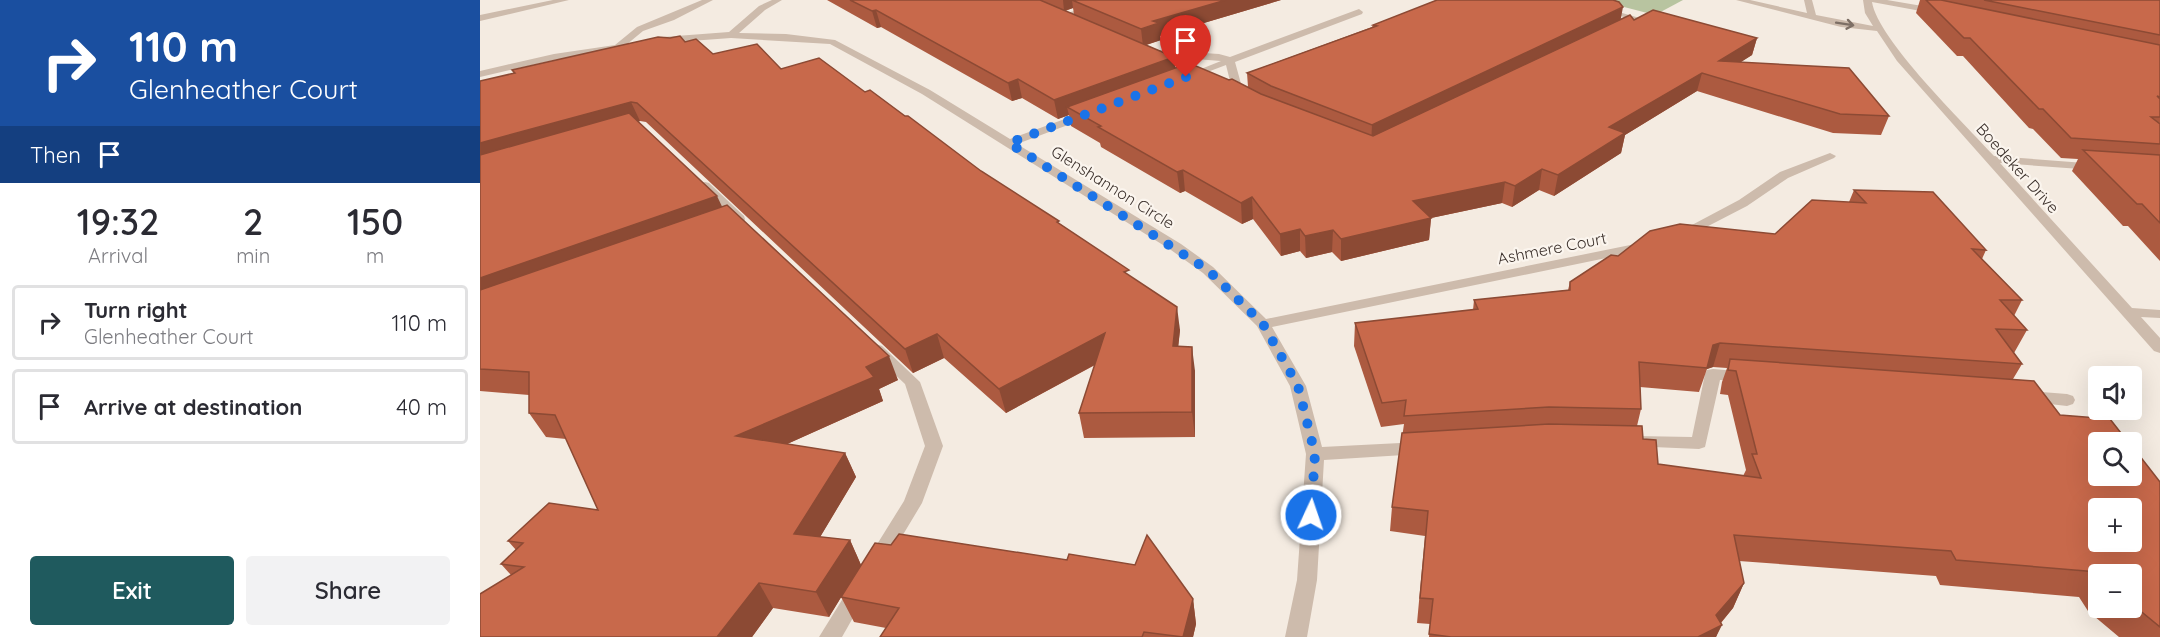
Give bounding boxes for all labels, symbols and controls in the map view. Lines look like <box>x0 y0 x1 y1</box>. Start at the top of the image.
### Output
pin <box>1160 15 1211 77</box>
one-way arrow <box>1835 19 1854 30</box>
text: 110 m <box>129 20 238 73</box>
icon: right <box>30 24 108 102</box>
icon: arrive <box>1169 24 1202 57</box>
text: Glenheather Court <box>129 72 358 106</box>
street label: Boedeker Drive <box>1972 119 2064 217</box>
icon: arrive <box>93 138 126 171</box>
text: Then <box>30 141 81 169</box>
street label: Glenshannon Circle <box>1048 141 1178 233</box>
text: 19:32 <box>77 199 159 244</box>
text: 2 <box>243 199 263 244</box>
text: 150 <box>347 199 403 244</box>
street label: Ashmere Court <box>1496 228 1608 268</box>
text: Arrival <box>88 243 148 268</box>
text: min <box>236 243 270 268</box>
text: m <box>366 243 384 268</box>
text: Turn right <box>84 296 188 324</box>
icon: right <box>33 306 66 339</box>
text: 110 m <box>392 309 447 337</box>
text: Glenheather Court <box>84 324 254 349</box>
map controls <box>2088 366 2142 618</box>
button: sound <box>2088 366 2142 420</box>
icon: arrive <box>33 390 66 423</box>
text: Arrive at destination <box>84 393 302 421</box>
text: 40 m <box>396 393 447 421</box>
button: search <box>2088 432 2142 486</box>
position arrow <box>1279 483 1343 547</box>
button: + <box>2088 498 2142 552</box>
button: Exit <box>30 556 234 625</box>
button: Share <box>246 556 450 625</box>
button: − <box>2088 564 2142 618</box>

